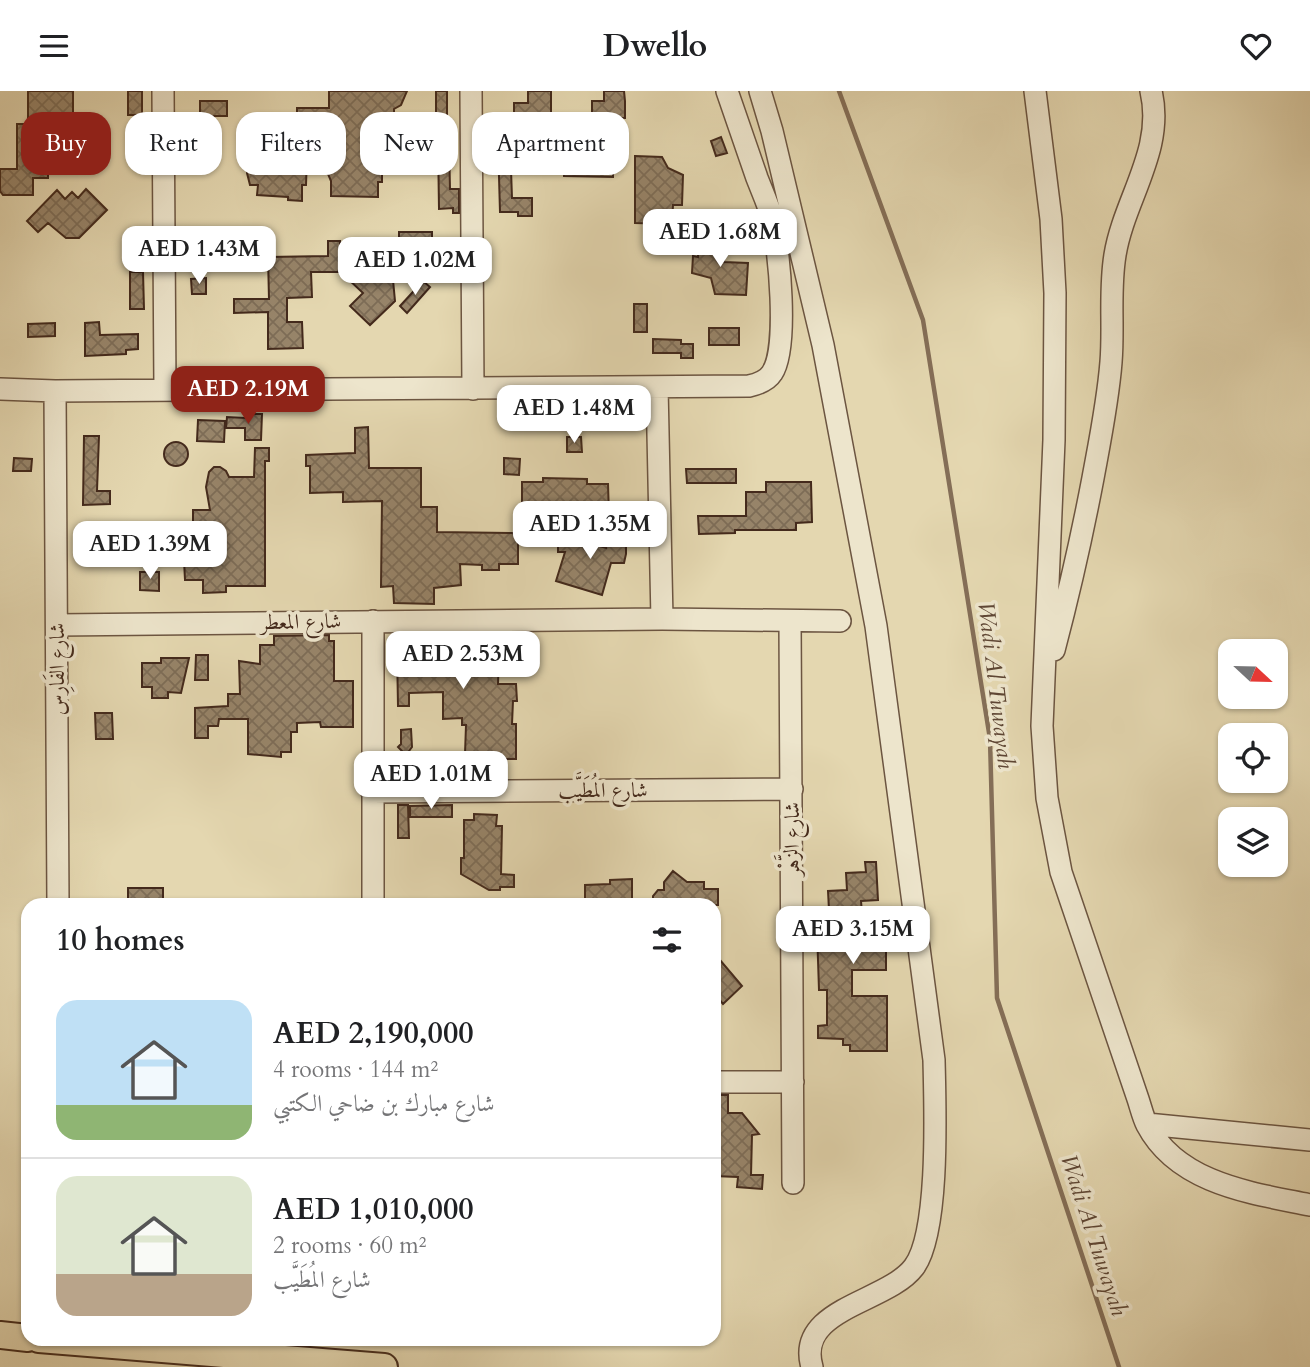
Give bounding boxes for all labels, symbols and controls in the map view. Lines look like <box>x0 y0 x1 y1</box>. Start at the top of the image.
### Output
text: Dwello <box>603 24 707 68</box>
icon: menu <box>35 27 73 65</box>
icon: heart <box>1237 27 1275 65</box>
chip: Buy <box>21 112 111 175</box>
chip: Rent <box>125 112 222 175</box>
chip: Filters <box>236 112 346 175</box>
chip: New <box>360 112 458 175</box>
chip: Apartment <box>472 112 629 175</box>
pin: AED 1.68M <box>640 209 800 269</box>
text: AED 1.68M <box>659 216 781 247</box>
pin: AED 1.43M <box>119 227 279 286</box>
text: AED 1.43M <box>138 233 260 264</box>
pin: AED 1.02M <box>335 237 495 297</box>
text: AED 1.02M <box>354 244 476 275</box>
pin: AED 2.19M <box>168 367 328 426</box>
text: AED 2.19M <box>187 373 309 404</box>
pin: AED 1.48M <box>494 385 654 445</box>
text: AED 1.48M <box>513 392 635 423</box>
pin: AED 1.35M <box>510 501 670 561</box>
text: AED 1.35M <box>529 508 651 539</box>
pin: AED 1.39M <box>70 521 230 581</box>
text: AED 1.39M <box>89 528 211 559</box>
water label: Wadi Al Tuwayah <box>970 600 1022 770</box>
street label: شارع المعطر <box>258 607 342 640</box>
street label: شارع الفَارِس <box>42 623 75 715</box>
pin: AED 2.53M <box>383 631 543 691</box>
text: AED 2.53M <box>402 638 524 669</box>
north arrow <box>1218 639 1288 709</box>
map controls <box>1218 639 1288 877</box>
button: locate <box>1218 723 1288 793</box>
pin: AED 1.01M <box>351 751 511 811</box>
text: AED 1.01M <box>370 758 492 789</box>
street label: شارع المُطَيَّب <box>558 771 648 808</box>
street label: شارع الزَّهْر <box>773 802 810 878</box>
button: layers <box>1218 807 1288 877</box>
pin: AED 3.15M <box>773 907 933 966</box>
text: AED 3.15M <box>792 913 914 944</box>
text: 10 homes <box>56 920 185 961</box>
icon: filters <box>648 921 686 959</box>
text: AED 2,190,000 <box>273 1013 474 1054</box>
icon: home <box>112 1028 196 1112</box>
text: 4 rooms · 144 m² <box>273 1054 438 1085</box>
text: شارع مبارك بن ضاحي الكتبي <box>273 1088 495 1119</box>
water label: Wadi Al Tuwayah <box>1053 1150 1135 1320</box>
text: AED 1,010,000 <box>273 1189 474 1230</box>
icon: home <box>112 1204 196 1288</box>
text: 2 rooms · 60 m² <box>273 1230 426 1261</box>
text: شارع المُطَيَّب <box>273 1264 371 1295</box>

